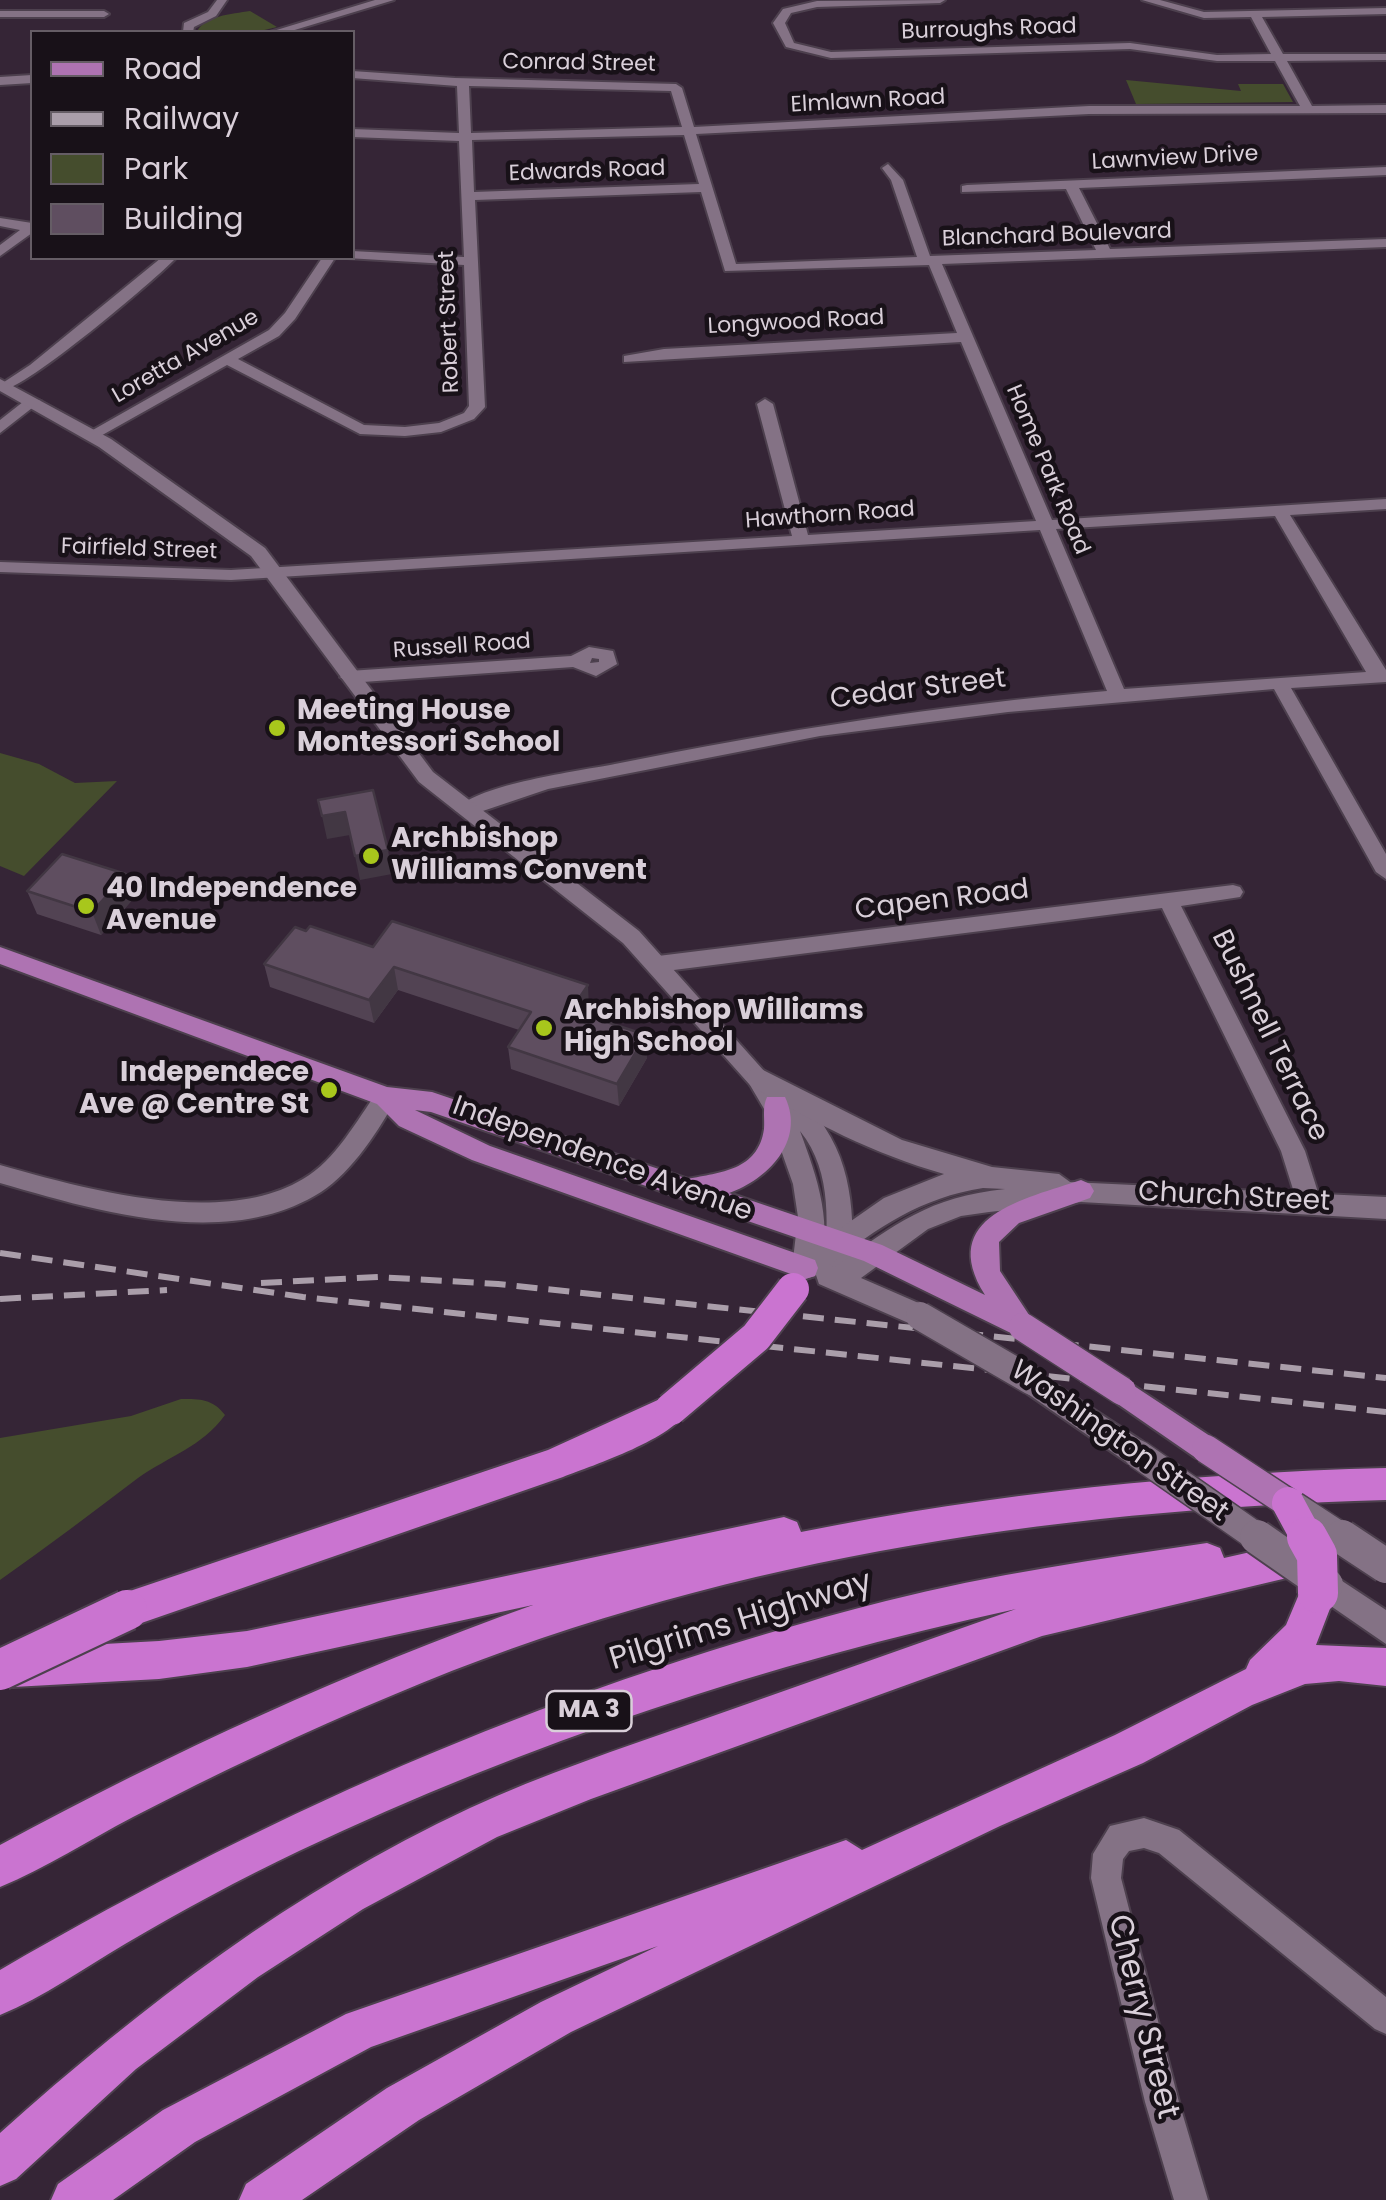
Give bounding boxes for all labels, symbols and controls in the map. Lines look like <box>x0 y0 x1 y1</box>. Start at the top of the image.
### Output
street label: Burroughs Road <box>901 14 1077 46</box>
legend <box>30 30 355 260</box>
text: Road <box>124 47 202 90</box>
street label: Conrad Street <box>502 49 656 79</box>
street label: Elmlawn Road <box>790 85 946 119</box>
text: Railway <box>124 97 239 140</box>
street label: Lawnview Drive <box>1091 141 1259 177</box>
text: Park <box>124 147 188 190</box>
street label: Edwards Road <box>508 156 666 188</box>
text: Building <box>124 197 244 240</box>
street label: Blanchard Boulevard <box>942 219 1172 253</box>
street label: Robert Street <box>434 250 466 394</box>
street label: Loretta Avenue <box>108 304 264 410</box>
street label: Longwood Road <box>707 305 885 341</box>
street label: Home Park Road <box>999 381 1095 559</box>
street label: Hawthorn Road <box>744 497 916 535</box>
street label: Fairfield Street <box>60 534 218 566</box>
street label: Russell Road <box>392 629 532 665</box>
street label: Cedar Street <box>828 663 1008 717</box>
place label: Meeting House Montessori School <box>297 695 560 761</box>
marker: Meeting House Montessori School <box>266 717 288 739</box>
place label: Archbishop Williams Convent <box>391 823 647 889</box>
marker: Archbishop Williams Convent <box>360 845 382 867</box>
place label: 40 Independence Avenue <box>106 873 357 939</box>
street label: Capen Road <box>853 874 1031 928</box>
marker: 40 Independence Avenue <box>75 895 97 917</box>
street label: Bushnell Terrace <box>1203 925 1335 1147</box>
place label: Archbishop Williams High School <box>564 995 864 1061</box>
marker: Archbishop Williams High School <box>533 1017 555 1039</box>
place label: Independece Ave @ Centre St <box>79 1057 309 1123</box>
marker: Independece Ave @ Centre St <box>318 1079 340 1101</box>
street label: Independence Avenue <box>448 1090 756 1230</box>
street label: Church Street <box>1137 1176 1331 1220</box>
street label: Washington Street <box>1004 1354 1234 1530</box>
street label: Pilgrims Highway <box>605 1564 877 1680</box>
road number: MA 3 <box>546 1691 632 1731</box>
street label: Cherry Street <box>1098 1911 1186 2123</box>

